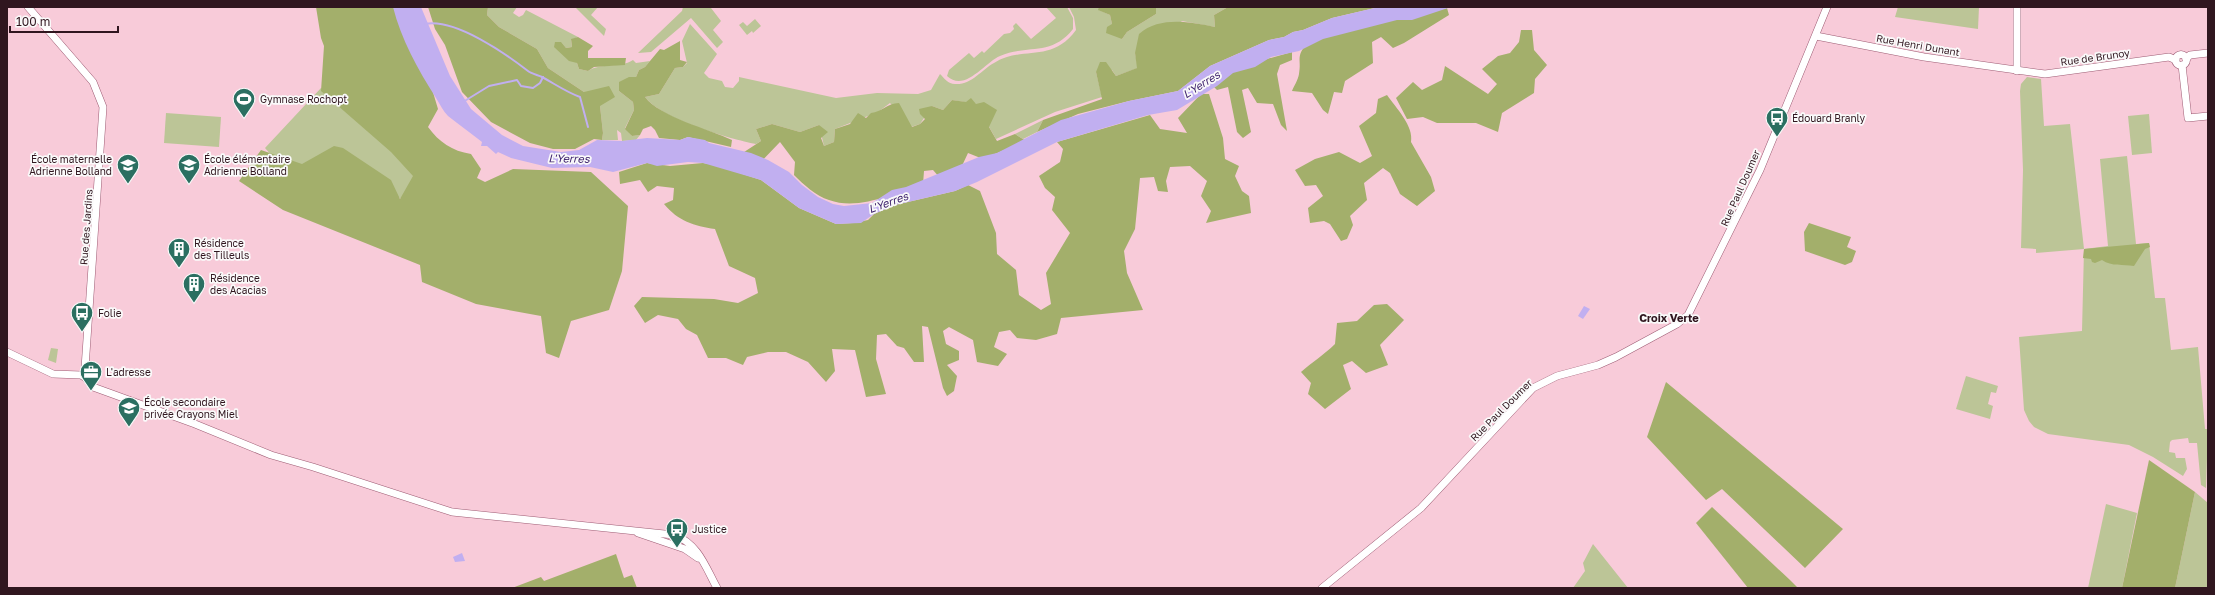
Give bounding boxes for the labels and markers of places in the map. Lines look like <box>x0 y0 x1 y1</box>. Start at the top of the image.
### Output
sports icon: Gymnase Rochopt <box>231 86 257 119</box>
place label: Gymnase Rochopt <box>260 93 347 105</box>
bus stop icon: Édouard Branly <box>1764 105 1790 138</box>
place label: Édouard Branly <box>1792 112 1866 124</box>
school or university icon: École maternelle Adrienne Bolland <box>115 152 141 185</box>
school or university icon: École élémentaire Adrienne Bolland <box>176 152 202 185</box>
place label: École maternelle Adrienne Bolland <box>29 153 112 177</box>
place label: École élémentaire Adrienne Bolland <box>204 153 290 177</box>
building icon: Résidence des Tilleuls <box>166 236 192 269</box>
place label: Résidence des Tilleuls <box>194 237 249 261</box>
building icon: Résidence des Acacias <box>181 271 207 304</box>
place label: Résidence des Acacias <box>210 272 267 296</box>
bus stop icon: Folie <box>69 300 95 333</box>
place label: Folie <box>98 307 122 319</box>
office icon: L'adresse <box>78 359 104 392</box>
place label: L'adresse <box>106 366 151 378</box>
school or university icon: École secondaire privée Crayons Miel <box>116 395 142 428</box>
place label: École secondaire privée Crayons Miel <box>144 396 238 420</box>
bus stop icon: Justice <box>664 516 690 549</box>
place label: Justice <box>692 523 727 535</box>

